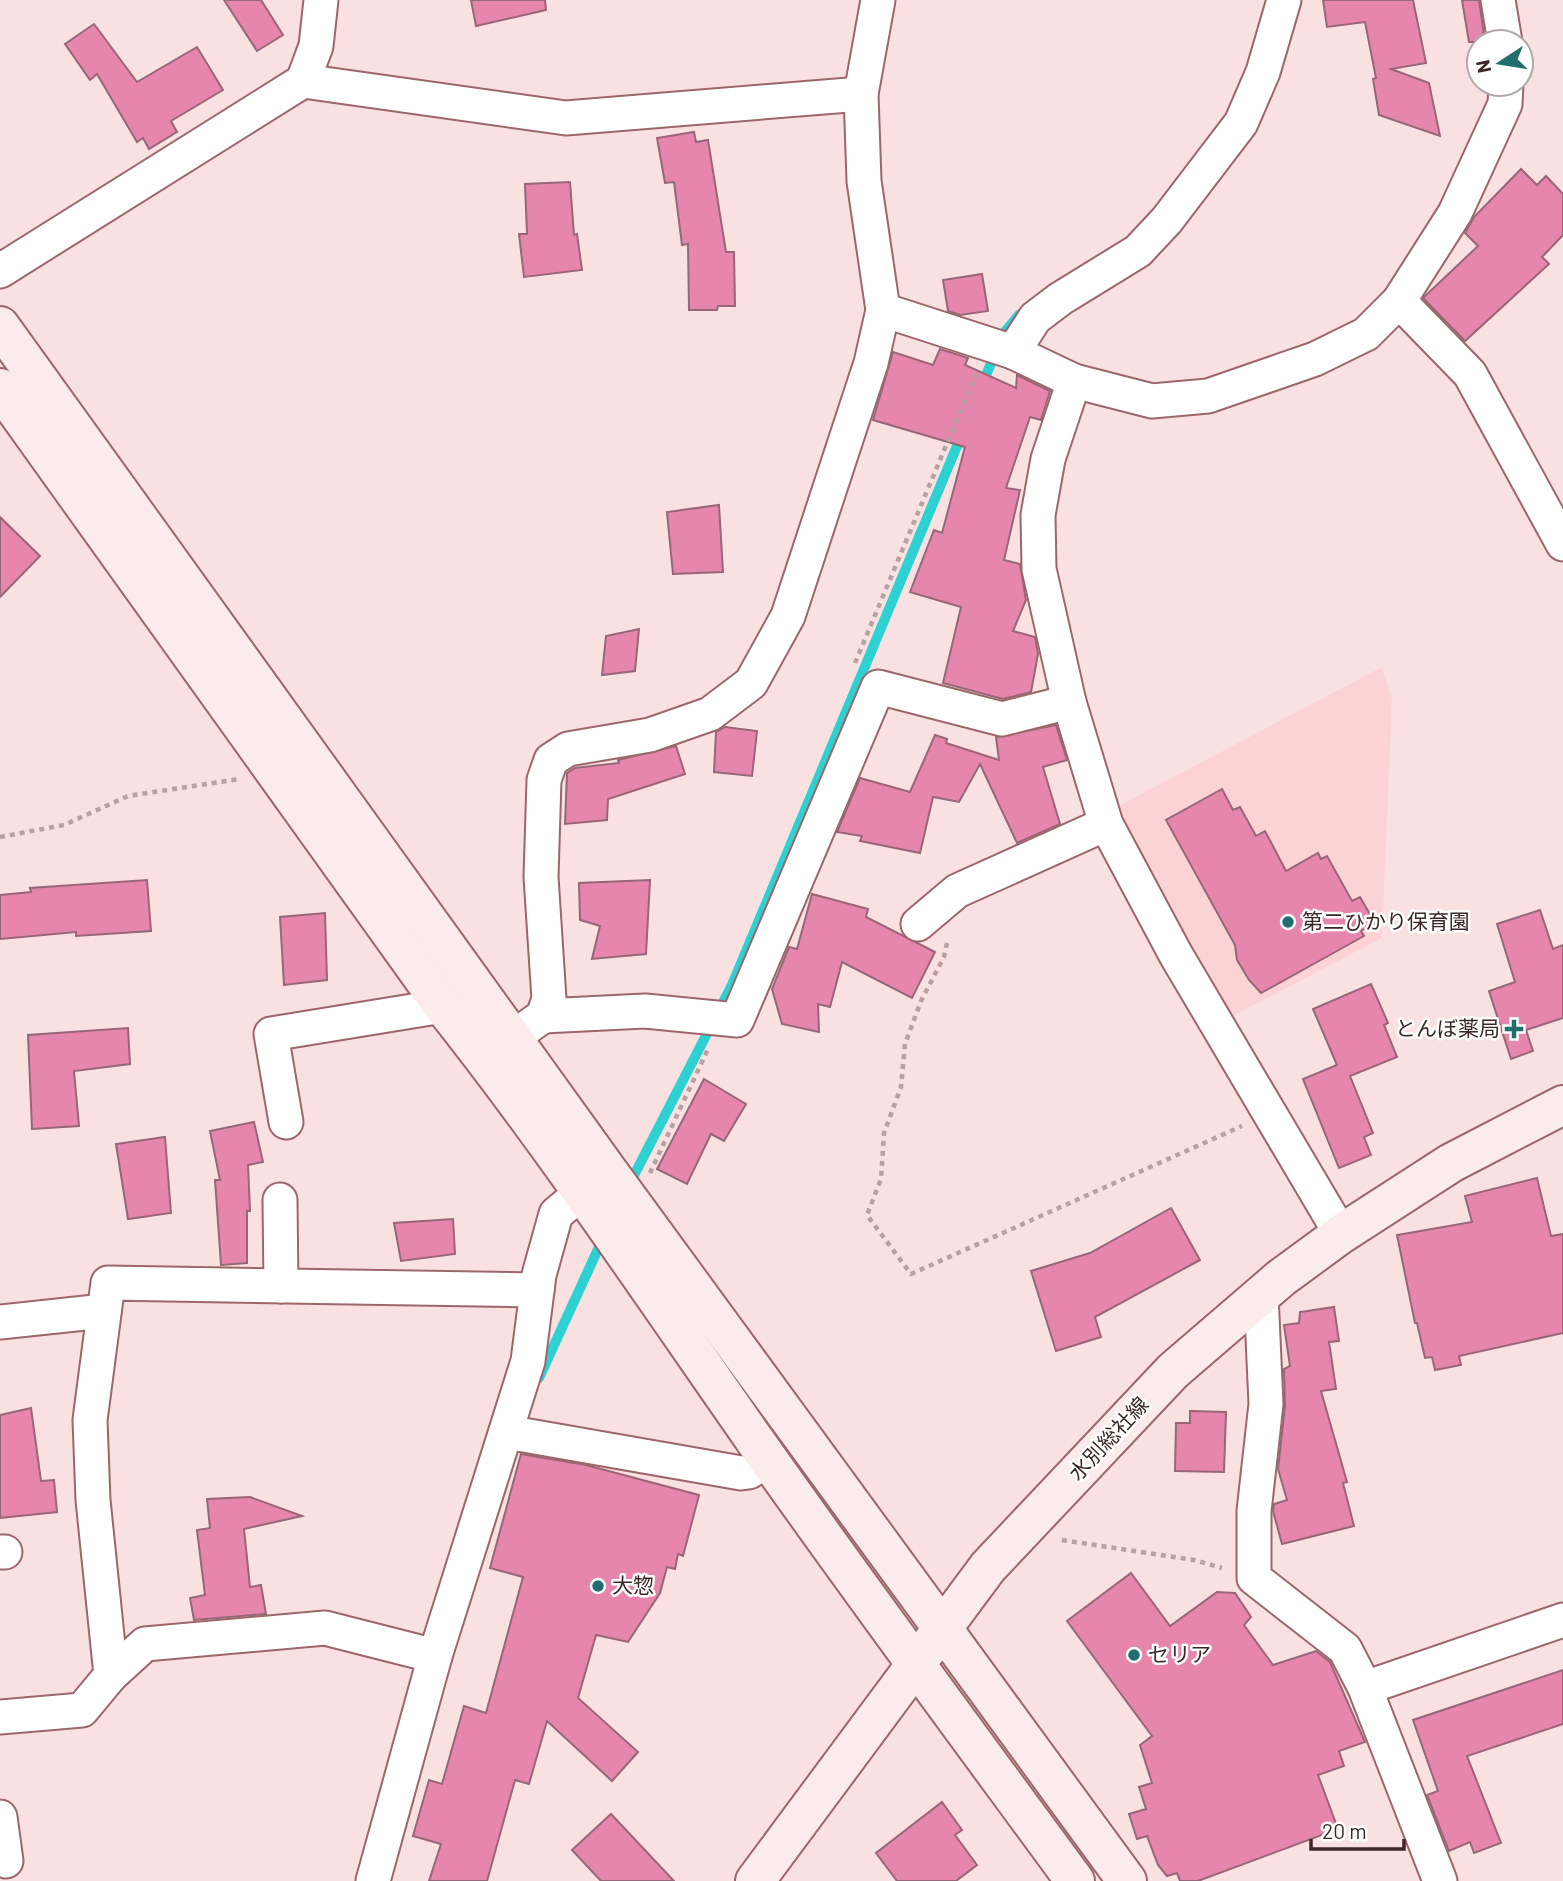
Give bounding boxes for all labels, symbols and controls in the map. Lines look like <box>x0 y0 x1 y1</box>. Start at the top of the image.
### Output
north arrow <box>1465 28 1535 98</box>
text: N <box>1470 58 1495 75</box>
place label: 第二ひかり保育園 <box>1302 908 1470 933</box>
marker: 第二ひかり保育園 <box>1280 914 1296 930</box>
place label: とんぼ薬局 <box>1395 1015 1500 1040</box>
marker: とんぼ薬局 <box>1506 1021 1522 1037</box>
street label: 水別総社線 <box>1063 1391 1153 1485</box>
place label: 大惣 <box>612 1572 654 1597</box>
marker: 大惣 <box>590 1578 606 1594</box>
place label: セリア <box>1148 1641 1211 1666</box>
marker: セリア <box>1126 1647 1142 1663</box>
scale bar <box>1311 1808 1404 1852</box>
text: 20 m <box>1322 1818 1367 1843</box>

